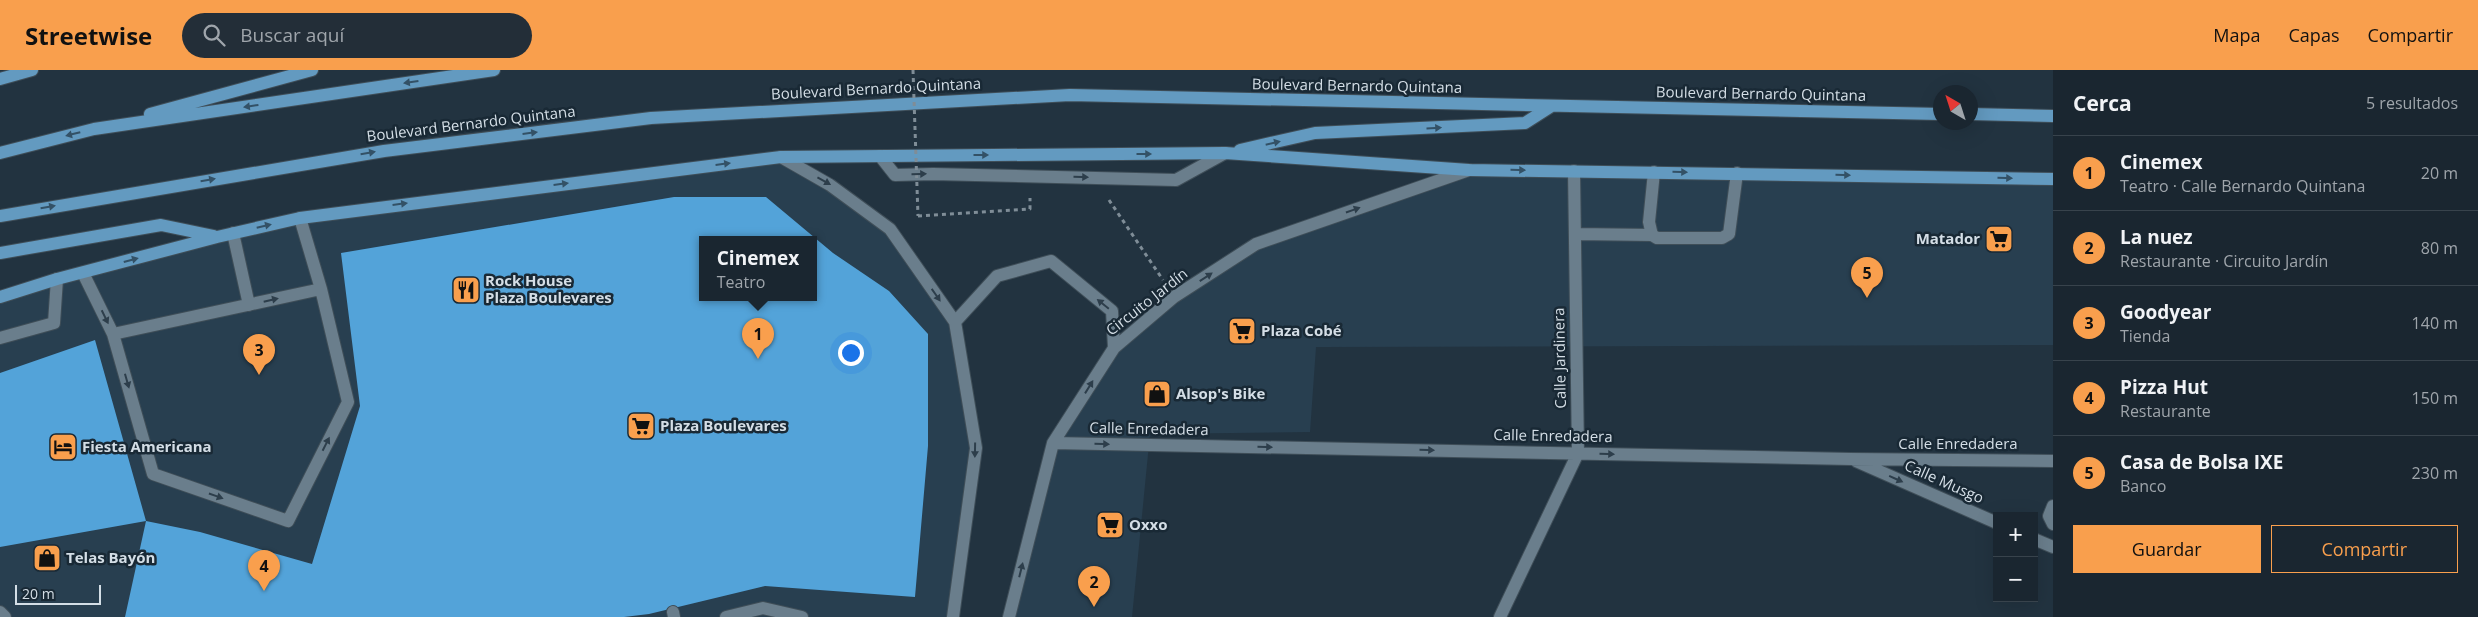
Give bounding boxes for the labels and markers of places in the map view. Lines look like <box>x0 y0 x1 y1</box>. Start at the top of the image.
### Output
supermarket icon: Matador <box>1984 224 2014 254</box>
place label: Matador <box>1916 228 1980 248</box>
pin: 5 <box>1851 257 1883 298</box>
place label: Rock House Plaza Boulevares <box>485 270 612 307</box>
restaurant icon: Rock House Plaza Boulevares <box>451 275 481 305</box>
supermarket icon: Plaza Cobé <box>1227 316 1257 346</box>
pin: 1 <box>742 318 774 359</box>
place label: Plaza Cobé <box>1261 320 1342 340</box>
pin: 3 <box>243 334 275 375</box>
shop icon: Alsop's Bike <box>1142 379 1172 409</box>
place label: Alsop's Bike <box>1176 383 1265 403</box>
supermarket icon: Plaza Boulevares <box>626 411 656 441</box>
place label: Plaza Boulevares <box>660 415 787 435</box>
hotel icon: Fiesta Americana <box>48 432 78 462</box>
place label: Fiesta Americana <box>82 436 212 456</box>
supermarket icon: Oxxo <box>1095 510 1125 540</box>
place label: Oxxo <box>1129 514 1168 534</box>
shop icon: Telas Bayón <box>32 543 62 573</box>
place label: Telas Bayón <box>66 547 155 567</box>
pin: 4 <box>248 550 280 591</box>
pin: 2 <box>1078 566 1110 607</box>

